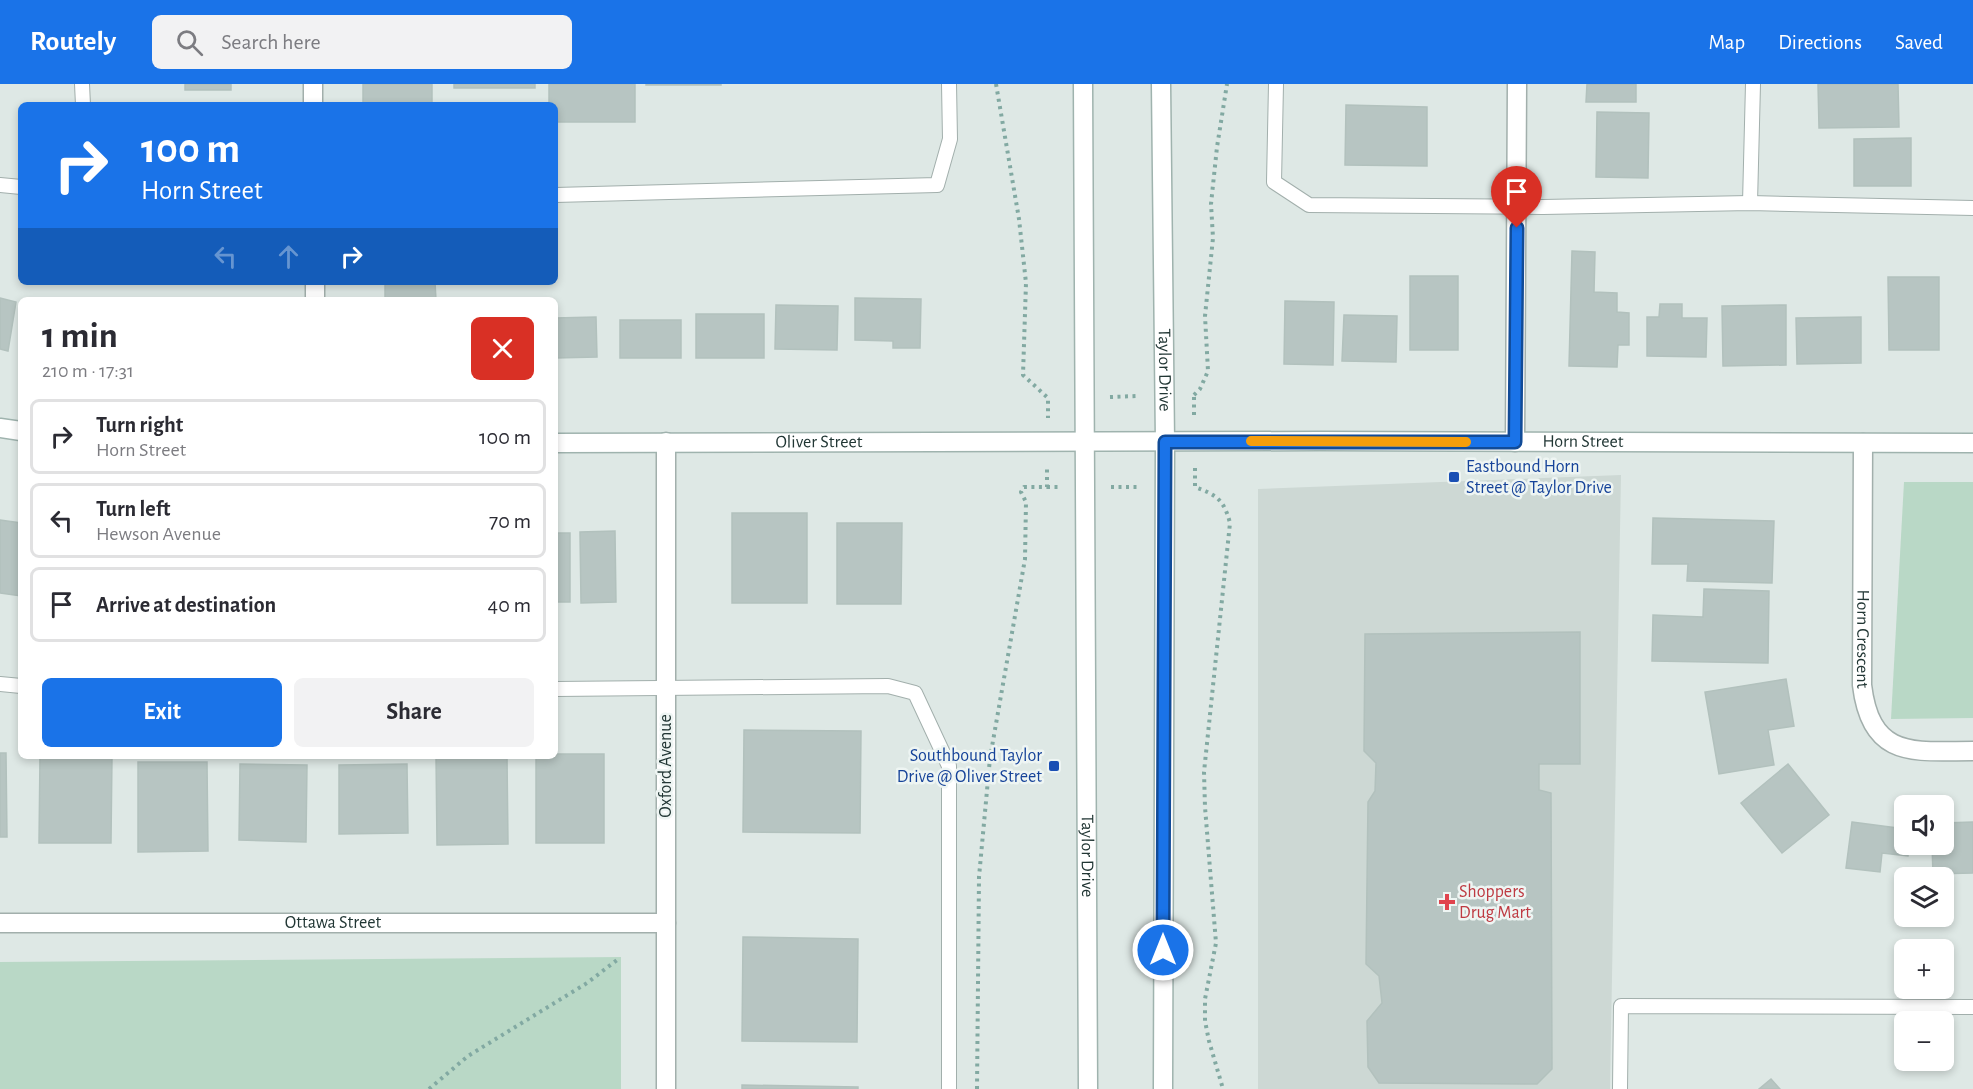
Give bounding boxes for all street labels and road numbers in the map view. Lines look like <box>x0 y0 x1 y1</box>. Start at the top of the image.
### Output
street label: Taylor Drive <box>1155 328 1174 412</box>
street label: Oliver Street <box>775 433 863 451</box>
street label: Horn Street <box>1542 433 1624 451</box>
street label: Horn Crescent <box>1853 590 1871 690</box>
street label: Oxford Avenue <box>657 714 675 818</box>
street label: Taylor Drive <box>1078 815 1096 897</box>
street label: Ottawa Street <box>285 914 382 932</box>

